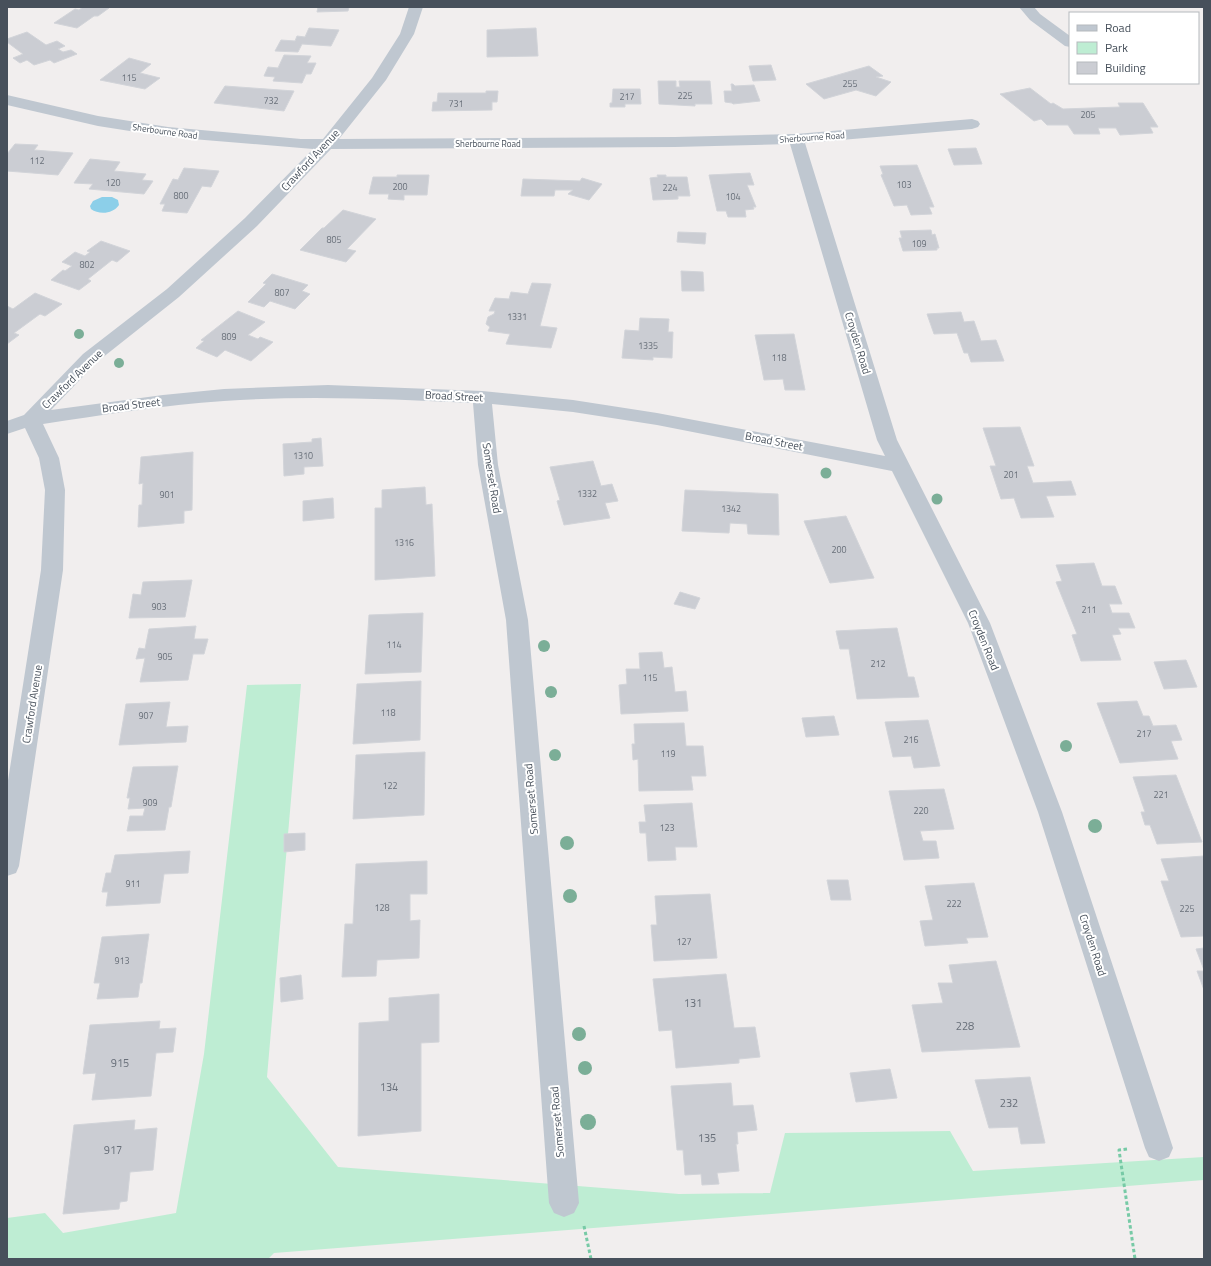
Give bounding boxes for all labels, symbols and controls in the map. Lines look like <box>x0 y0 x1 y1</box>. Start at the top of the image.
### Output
legend <box>1069 12 1199 84</box>
text: Road <box>1105 18 1131 37</box>
text: Park <box>1105 38 1128 57</box>
text: Building <box>1105 58 1146 77</box>
house number: 115 <box>121 71 137 84</box>
house number: 255 <box>842 77 858 90</box>
house number: 225 <box>677 89 693 102</box>
house number: 217 <box>619 90 635 103</box>
house number: 732 <box>263 94 279 107</box>
house number: 731 <box>448 97 464 110</box>
house number: 205 <box>1080 108 1096 121</box>
street label: Sherbourne Road <box>132 120 199 142</box>
street label: Crawford Avenue <box>277 125 343 194</box>
street label: Sherbourne Road <box>779 128 845 146</box>
street label: Sherbourne Road <box>455 137 521 150</box>
house number: 112 <box>29 154 45 167</box>
house number: 120 <box>105 176 121 189</box>
house number: 103 <box>896 178 912 191</box>
house number: 200 <box>392 180 408 193</box>
house number: 224 <box>662 181 678 194</box>
house number: 800 <box>173 189 189 202</box>
house number: 104 <box>725 190 741 203</box>
house number: 805 <box>326 233 342 246</box>
house number: 109 <box>911 237 927 250</box>
house number: 802 <box>79 258 95 271</box>
house number: 807 <box>274 286 290 299</box>
house number: 1331 <box>507 310 527 323</box>
street label: Croyden Road <box>841 310 875 376</box>
house number: 809 <box>221 330 237 343</box>
house number: 1335 <box>638 339 658 352</box>
street label: Crawford Avenue <box>38 345 106 412</box>
house number: 118 <box>771 351 787 364</box>
street label: Broad Street <box>424 386 484 406</box>
street label: Broad Street <box>101 393 161 416</box>
street label: Broad Street <box>744 428 804 454</box>
street label: Somerset Road <box>479 442 505 515</box>
house number: 1310 <box>293 449 313 462</box>
house number: 201 <box>1003 468 1019 481</box>
house number: 1332 <box>577 487 597 500</box>
house number: 901 <box>159 488 175 501</box>
house number: 1342 <box>721 502 741 515</box>
house number: 1316 <box>394 536 414 549</box>
house number: 200 <box>831 543 847 556</box>
house number: 903 <box>151 600 167 613</box>
house number: 211 <box>1081 603 1097 616</box>
street label: Croyden Road <box>965 607 1003 673</box>
house number: 114 <box>386 638 402 651</box>
house number: 905 <box>157 650 173 663</box>
house number: 212 <box>870 657 886 670</box>
street label: Crawford Avenue <box>18 663 46 744</box>
house number: 115 <box>642 671 658 684</box>
house number: 118 <box>380 706 396 719</box>
house number: 907 <box>138 709 154 722</box>
house number: 217 <box>1136 727 1152 740</box>
house number: 216 <box>903 733 919 746</box>
house number: 119 <box>660 747 676 760</box>
street label: Somerset Road <box>520 763 542 835</box>
house number: 122 <box>382 779 398 792</box>
house number: 221 <box>1153 788 1169 801</box>
house number: 909 <box>142 796 158 809</box>
house number: 220 <box>913 804 929 817</box>
house number: 123 <box>659 821 675 834</box>
house number: 911 <box>125 877 141 890</box>
house number: 222 <box>946 897 962 910</box>
house number: 128 <box>374 901 390 914</box>
house number: 225 <box>1179 902 1195 915</box>
street label: Croyden Road <box>1075 912 1111 978</box>
house number: 127 <box>676 935 692 948</box>
house number: 913 <box>114 954 130 967</box>
house number: 131 <box>684 995 702 1011</box>
house number: 228 <box>956 1018 974 1034</box>
house number: 915 <box>111 1055 129 1071</box>
house number: 134 <box>380 1079 398 1095</box>
street label: Somerset Road <box>546 1086 568 1158</box>
house number: 232 <box>1000 1095 1018 1111</box>
house number: 135 <box>698 1130 716 1146</box>
house number: 917 <box>104 1142 122 1158</box>

